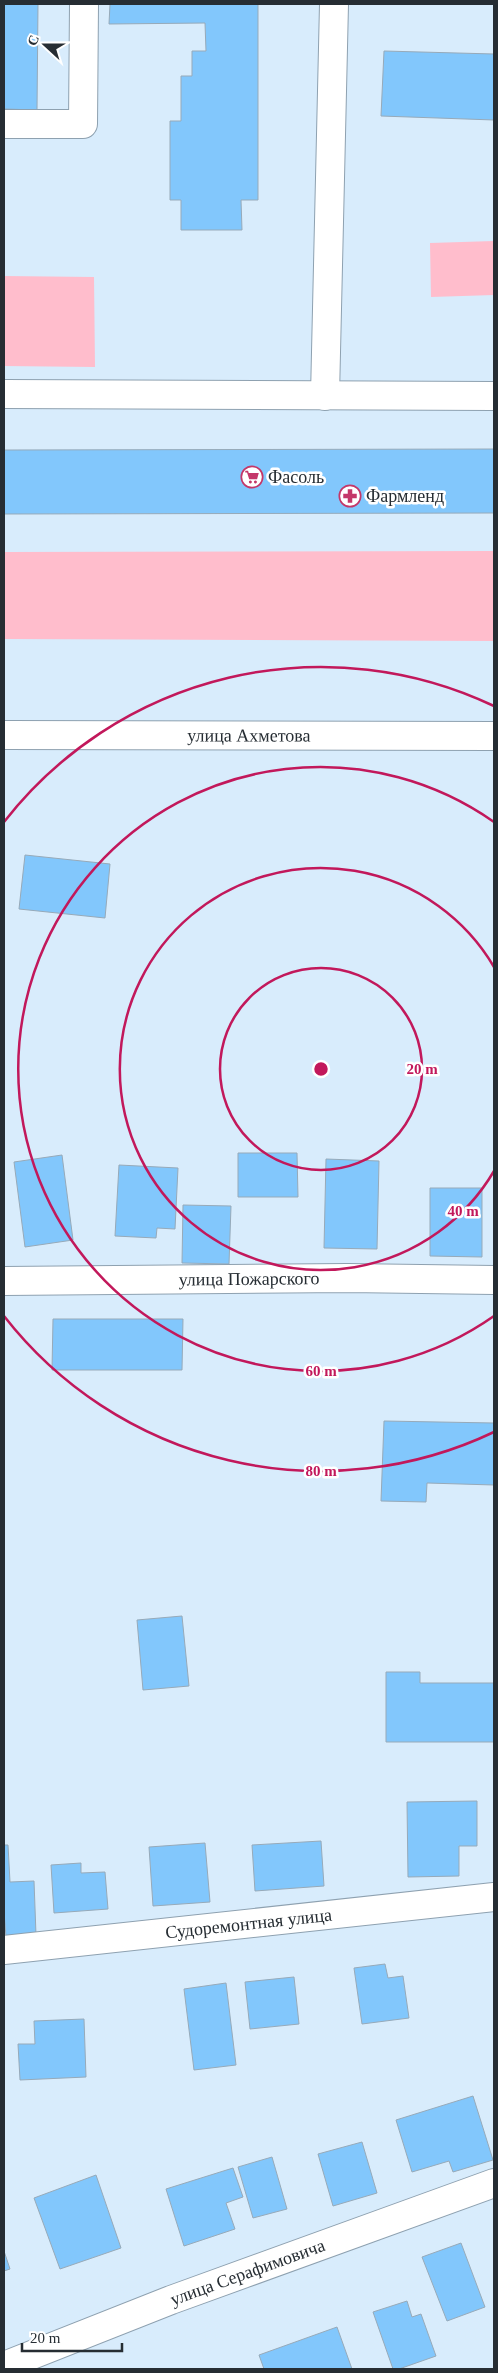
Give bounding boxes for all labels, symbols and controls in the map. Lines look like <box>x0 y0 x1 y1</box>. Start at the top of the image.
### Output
north arrow <box>20 20 70 70</box>
text: С <box>25 33 42 48</box>
supermarket icon: Фасоль <box>240 465 264 489</box>
place label: Фасоль <box>268 467 324 487</box>
pharmacy icon: Фармленд <box>338 484 362 508</box>
place label: Фармленд <box>366 486 444 506</box>
street label: улица Ахметова <box>187 725 311 746</box>
centre of rings <box>312 1060 330 1078</box>
text: 20 m <box>406 1061 438 1077</box>
text: 40 m <box>447 1203 479 1219</box>
street label: улица Пожарского <box>179 1268 319 1289</box>
text: 60 m <box>305 1363 337 1379</box>
text: 80 m <box>305 1463 337 1479</box>
street label: Судоремонтная улица <box>164 1905 333 1942</box>
street label: улица Серафимовича <box>167 2235 328 2309</box>
scale bar <box>22 2320 122 2352</box>
text: 20 m <box>30 2330 61 2346</box>

